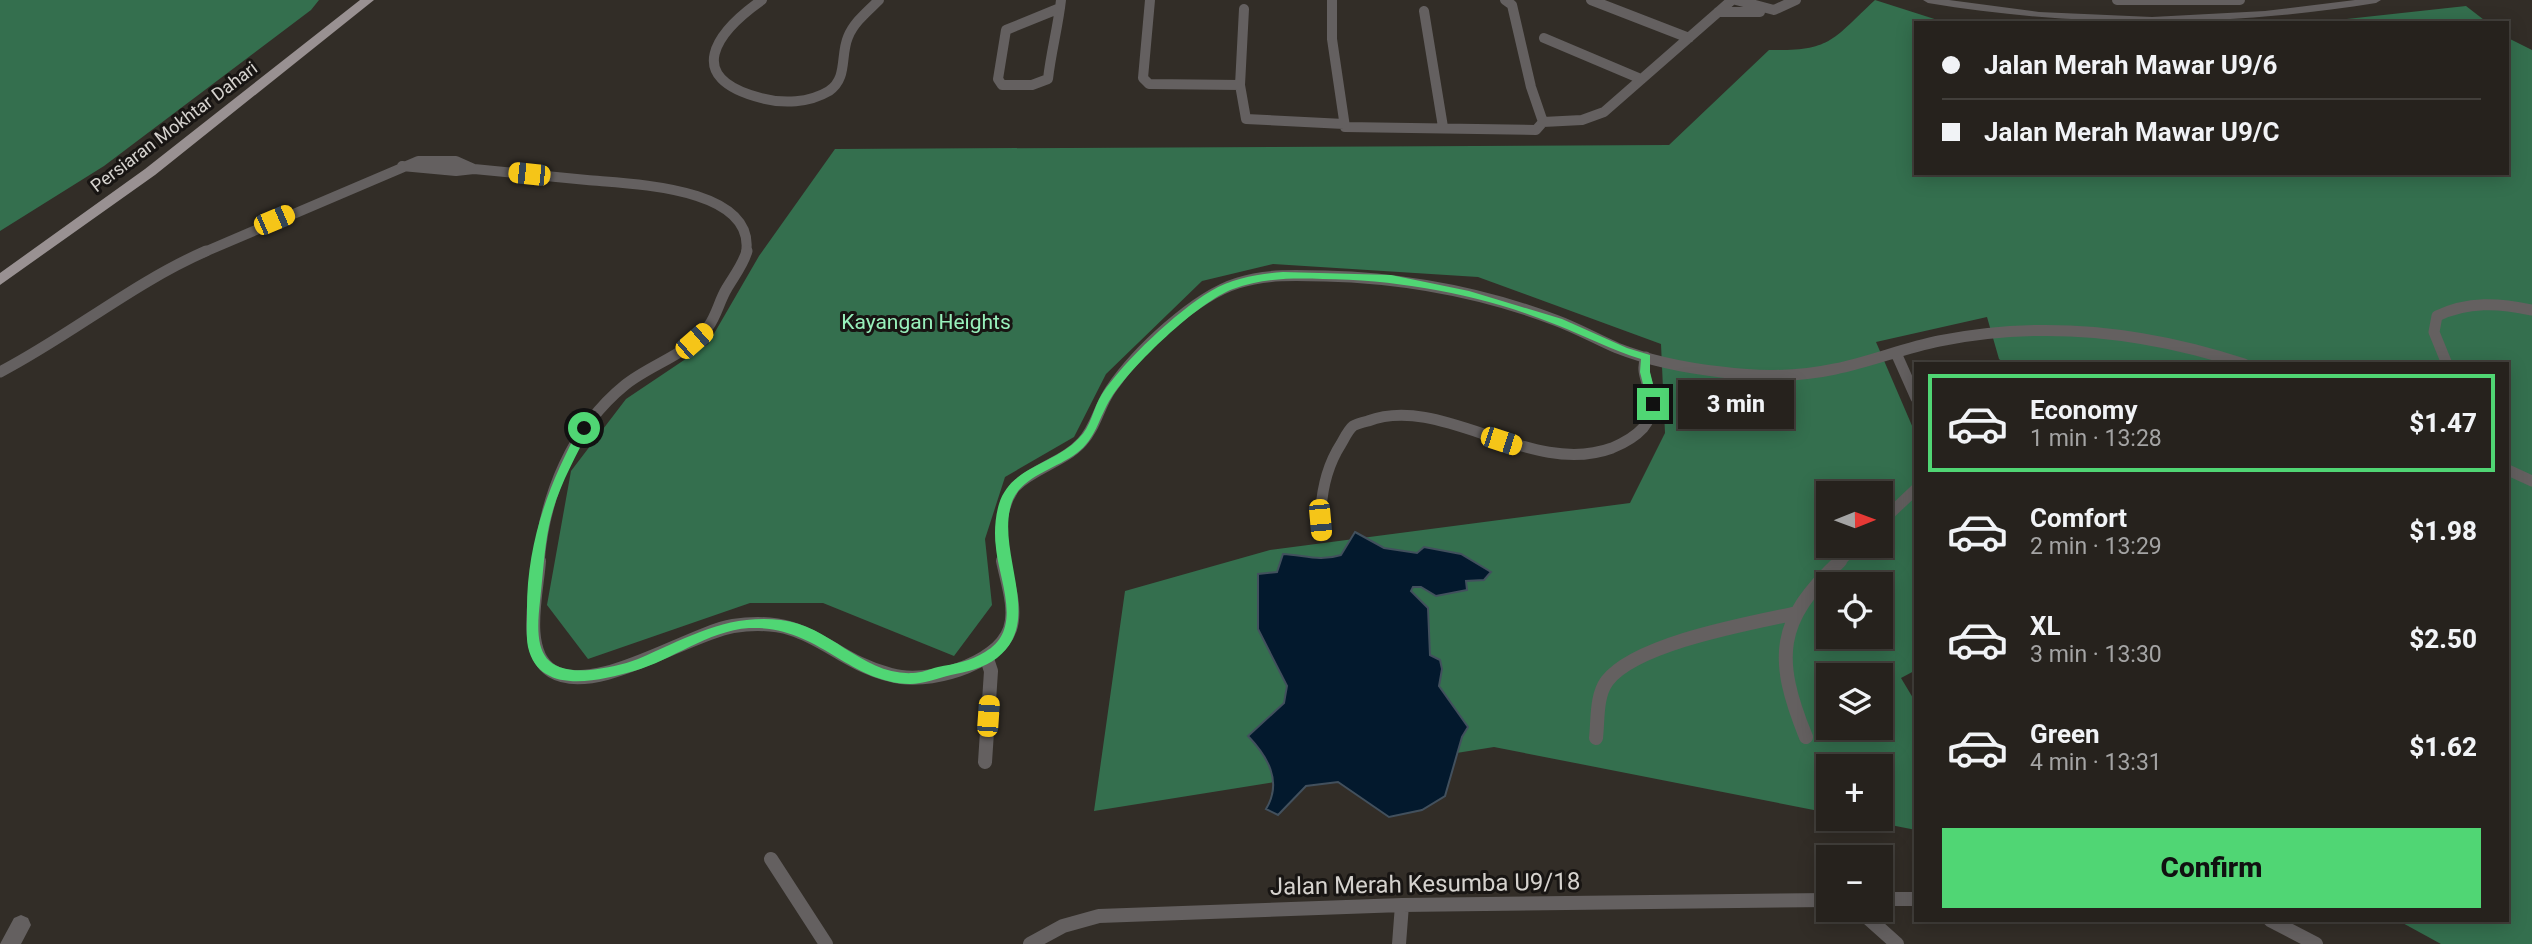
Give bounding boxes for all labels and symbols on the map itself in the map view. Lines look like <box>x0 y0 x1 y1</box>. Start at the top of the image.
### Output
street label: Persiaran Mokhtar Dahari <box>86 57 261 196</box>
car <box>508 161 551 187</box>
car <box>251 202 298 238</box>
park label: Kayangan Heights <box>841 310 1011 334</box>
car <box>672 319 717 363</box>
callout: 3 min <box>1678 380 1793 428</box>
route end <box>1637 388 1669 420</box>
route start <box>568 412 600 444</box>
car <box>1478 425 1525 457</box>
north arrow <box>1816 481 1894 558</box>
car <box>1308 498 1333 542</box>
car <box>977 694 1000 738</box>
street label: Jalan Merah Kesumba U9/18 <box>1270 867 1580 901</box>

